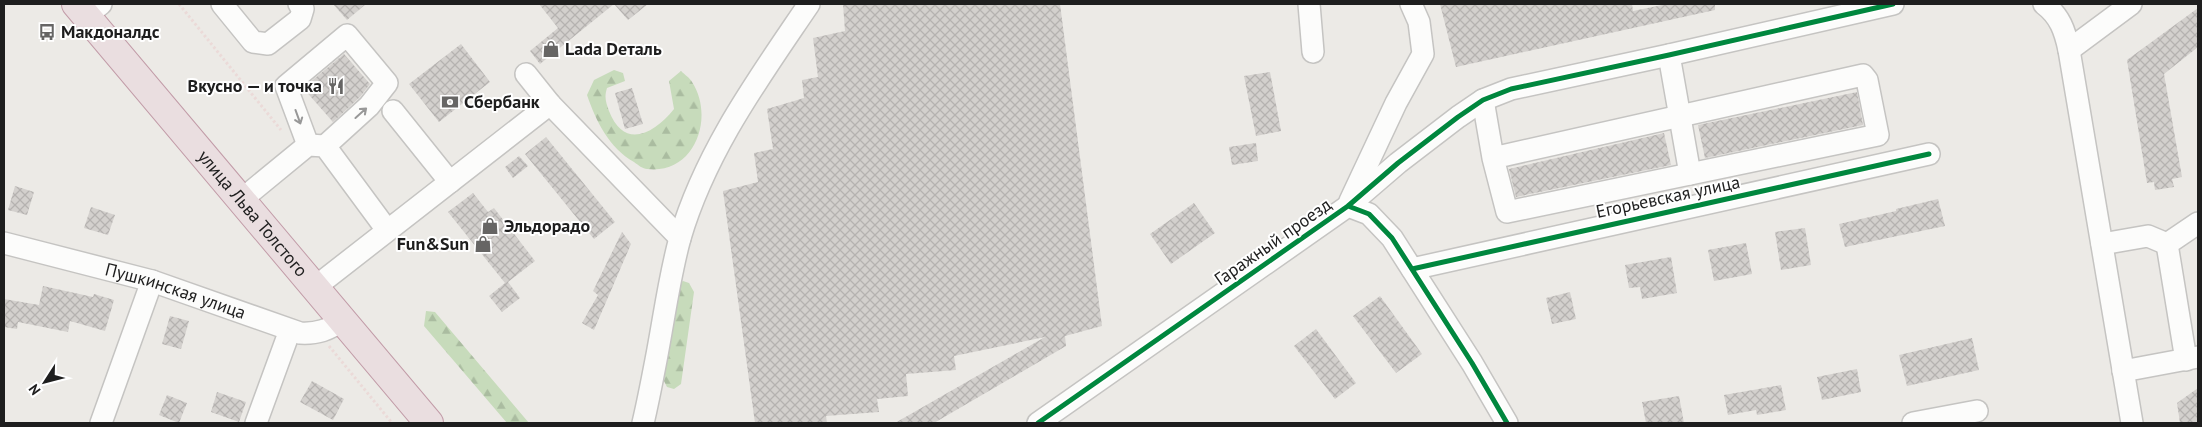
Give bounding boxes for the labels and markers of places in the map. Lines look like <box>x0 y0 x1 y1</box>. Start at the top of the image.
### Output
place label: Макдоналдс <box>61 20 160 43</box>
bus stop icon: Макдоналдс <box>37 22 57 42</box>
place label: Lada Dеталь <box>565 37 662 60</box>
shop icon: Lada Dеталь <box>541 39 561 59</box>
place label: Вкусно — и точка <box>188 74 322 97</box>
restaurant icon: Вкусно — и точка <box>326 76 346 96</box>
place label: Сбербанк <box>464 90 540 113</box>
bank icon: Сбербанк <box>440 92 460 112</box>
place label: Эльдорадо <box>504 214 590 237</box>
shop icon: Эльдорадо <box>480 216 500 236</box>
place label: Fun&Sun <box>397 232 469 255</box>
shop icon: Fun&Sun <box>473 234 493 254</box>

